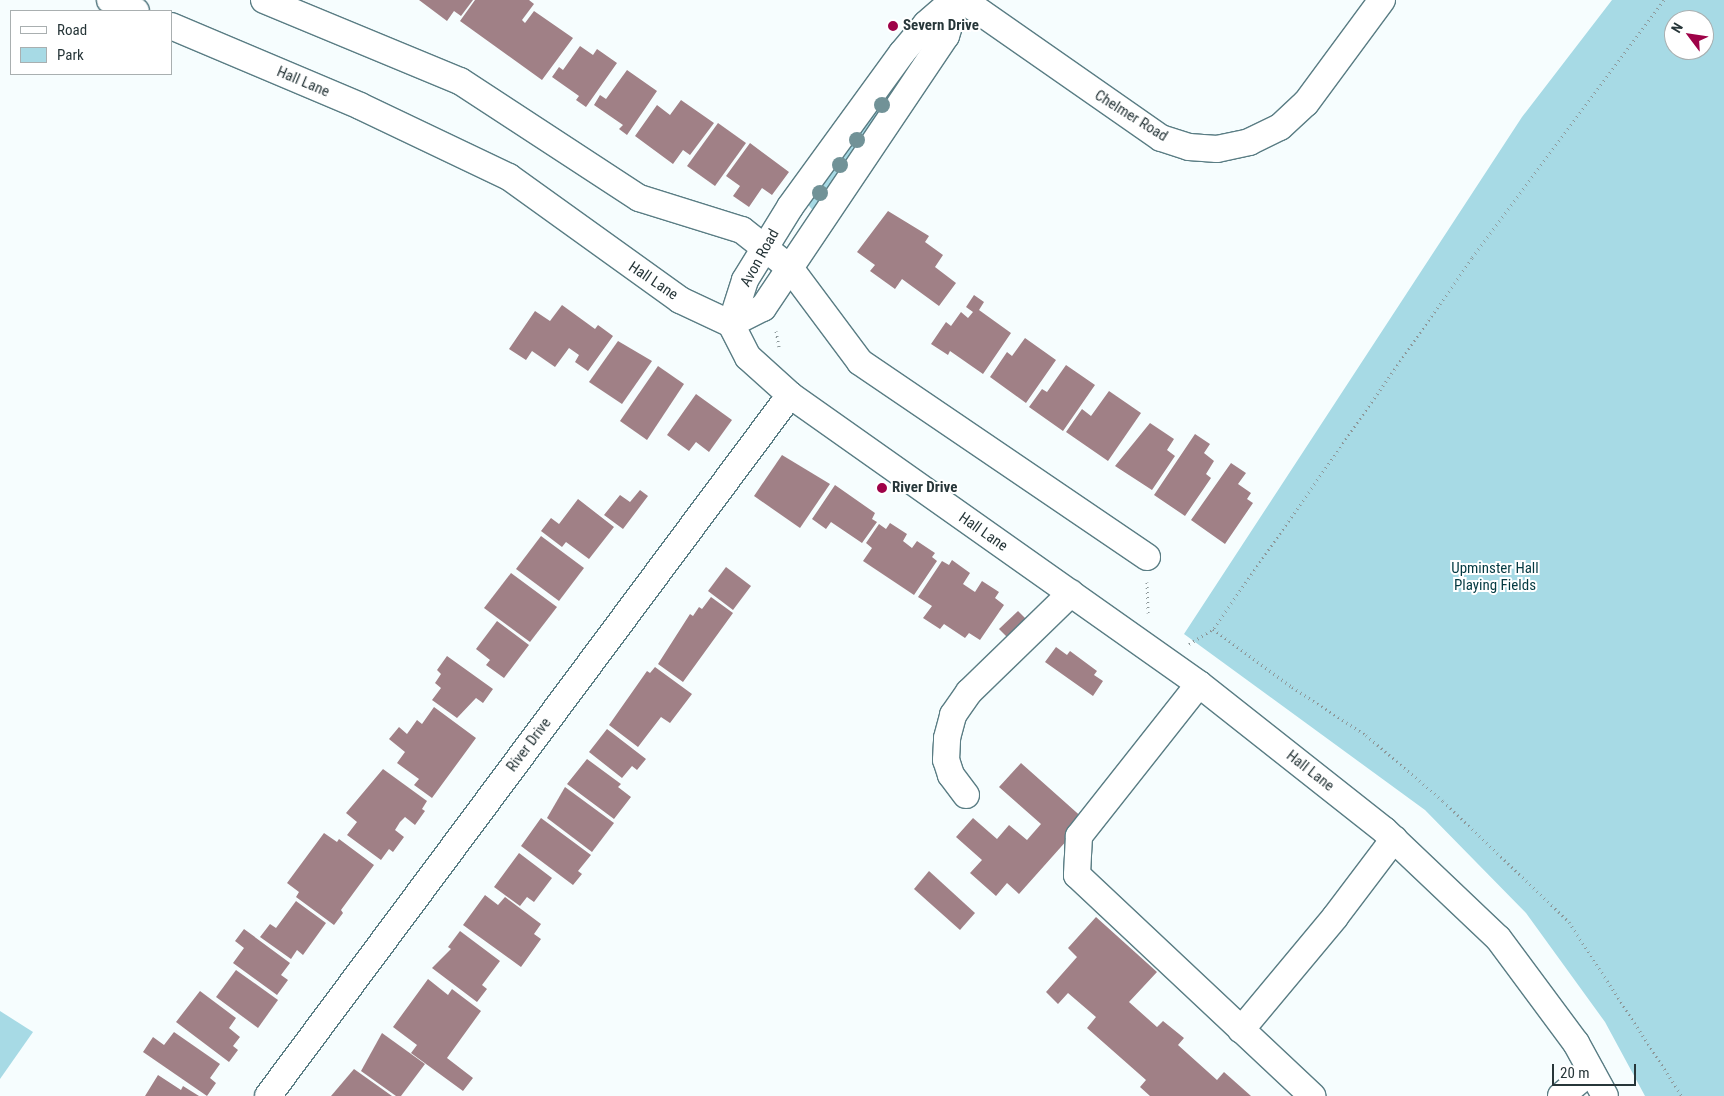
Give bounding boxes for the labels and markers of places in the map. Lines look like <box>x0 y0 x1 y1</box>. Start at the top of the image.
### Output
place label: Severn Drive <box>903 17 979 35</box>
marker: Severn Drive <box>887 20 899 32</box>
place label: River Drive <box>892 479 957 497</box>
marker: River Drive <box>876 482 888 494</box>

